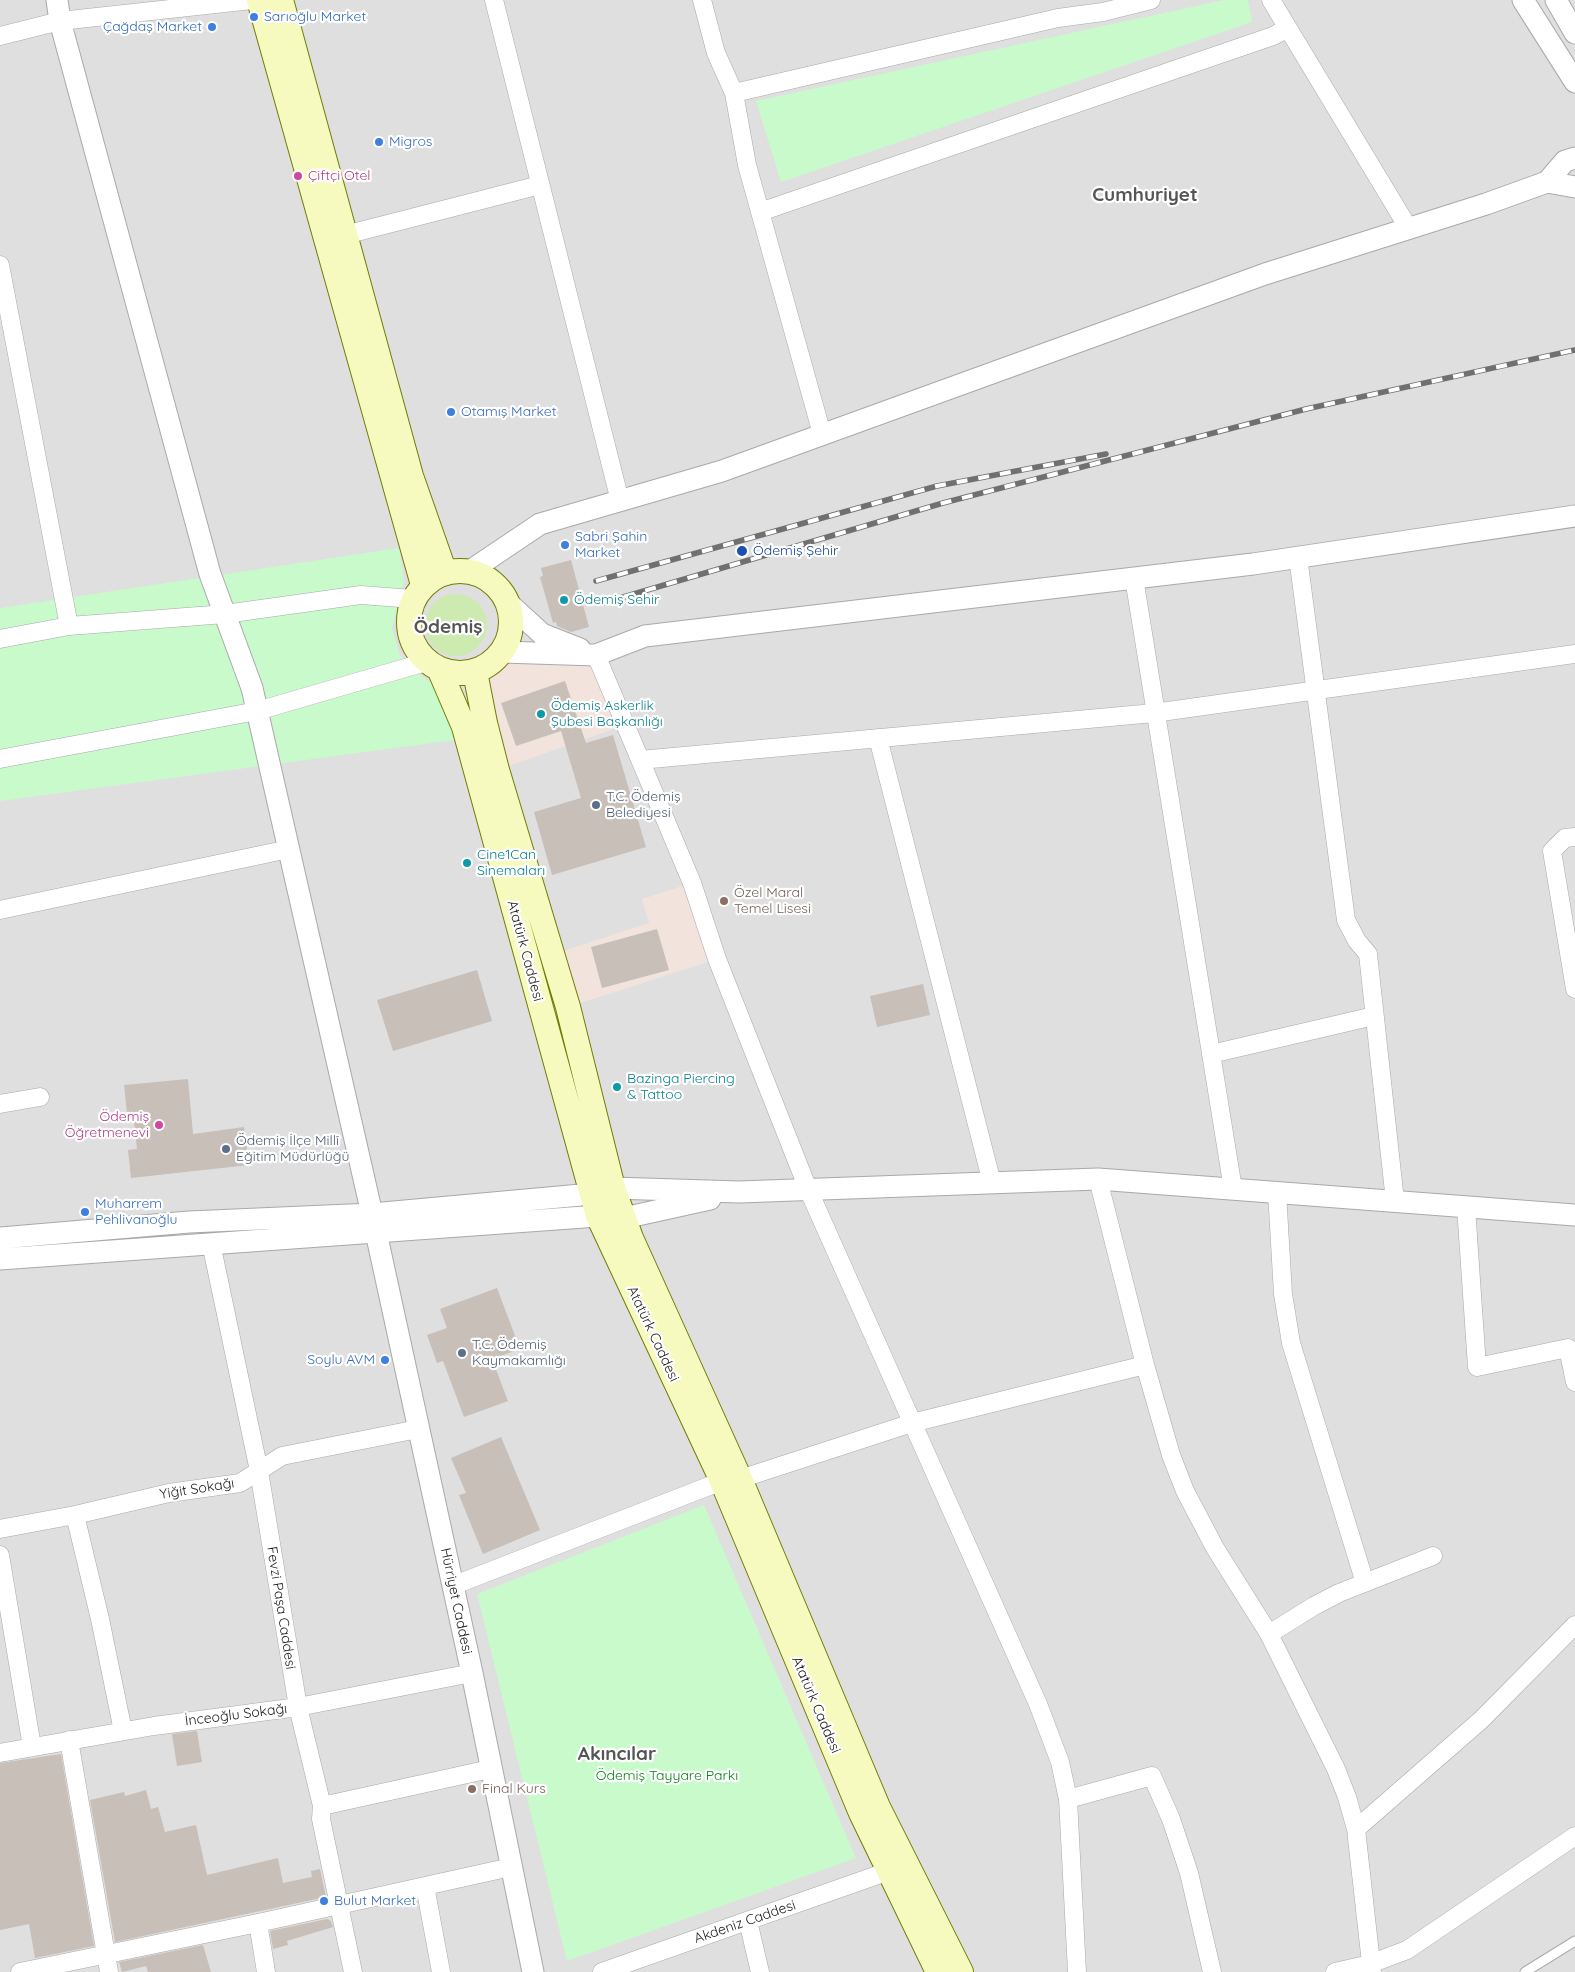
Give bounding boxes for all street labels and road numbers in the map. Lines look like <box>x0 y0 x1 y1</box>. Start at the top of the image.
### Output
street label: Atatürk Caddesi <box>503 899 547 1003</box>
street label: Atatürk Caddesi <box>623 1283 683 1385</box>
street label: Yiğit Sokağı <box>159 1475 235 1503</box>
street label: Fevzi Paşa Caddesi <box>263 1545 299 1671</box>
street label: Hürriyet Caddesi <box>437 1546 475 1656</box>
street label: Atatürk Caddesi <box>788 1654 844 1756</box>
street label: İnceoğlu Sokağı <box>184 1700 288 1730</box>
street label: Akdeniz Caddesi <box>692 1897 798 1947</box>

